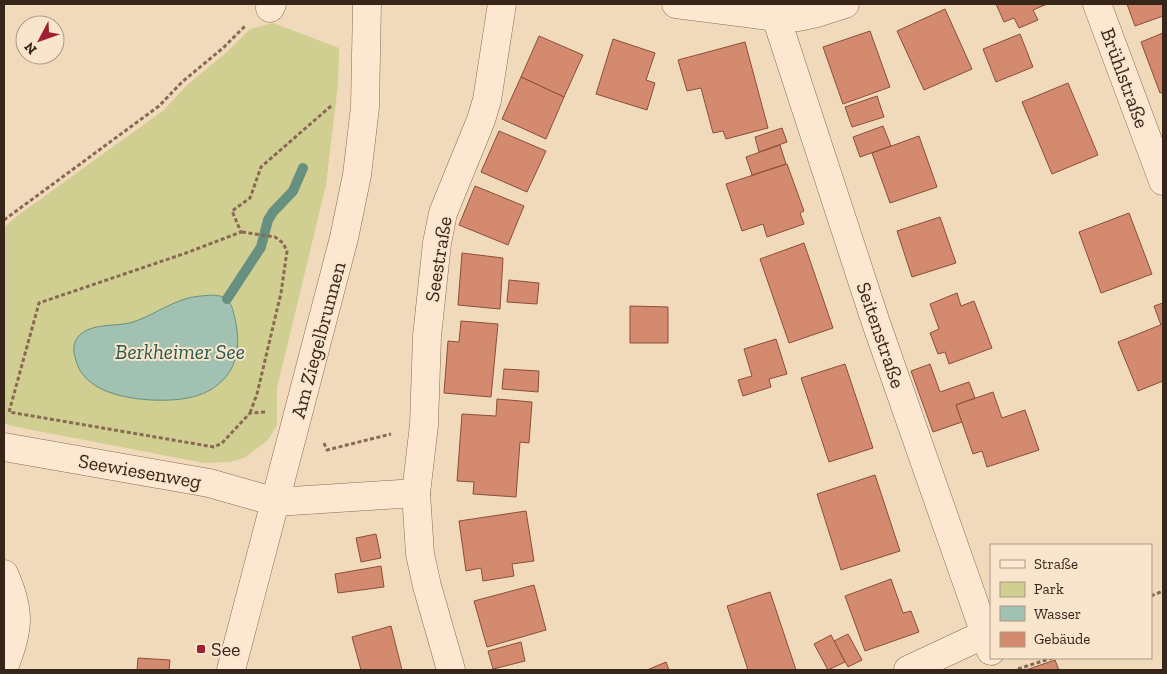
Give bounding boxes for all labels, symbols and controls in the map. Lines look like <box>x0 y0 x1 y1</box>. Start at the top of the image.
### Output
north arrow <box>15 15 65 65</box>
street label: Brühlstraße <box>1096 25 1154 131</box>
text: N <box>20 38 40 58</box>
street label: Seestraße <box>419 215 457 303</box>
street label: Am Ziegelbrunnen <box>286 259 351 421</box>
street label: Seitenstraße <box>852 279 910 391</box>
water label: Berkheimer See <box>115 339 245 364</box>
street label: Seewiesenweg <box>77 448 203 494</box>
legend <box>990 544 1152 659</box>
text: Straße <box>1034 555 1078 573</box>
text: Park <box>1034 580 1064 598</box>
text: Wasser <box>1034 605 1081 623</box>
text: Gebäude <box>1034 630 1090 648</box>
place label: See <box>211 637 240 661</box>
marker: See <box>195 643 207 655</box>

